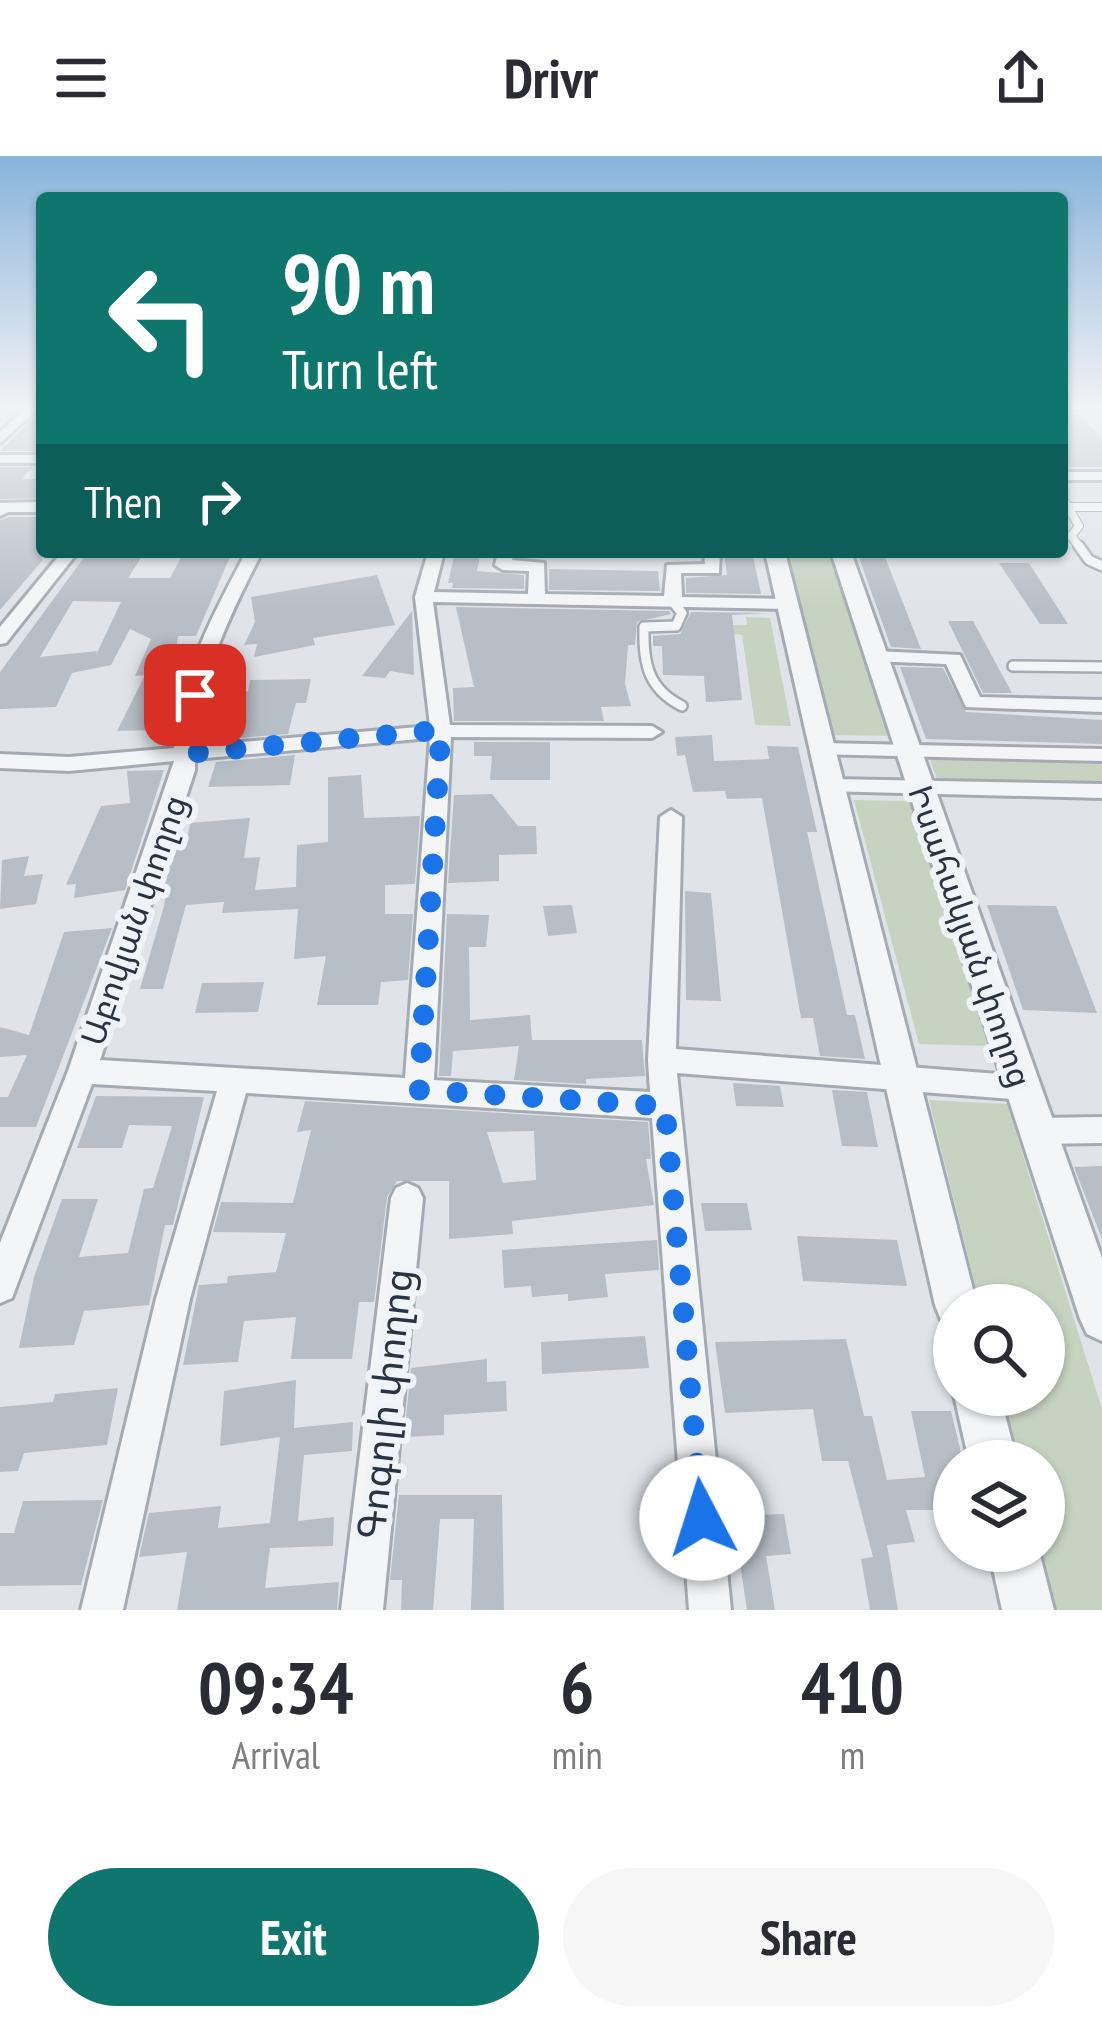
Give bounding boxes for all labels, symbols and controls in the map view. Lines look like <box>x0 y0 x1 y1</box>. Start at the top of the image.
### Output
text: Drivr <box>504 43 598 113</box>
icon: menu <box>48 45 114 111</box>
icon: share <box>988 45 1054 111</box>
text: 90 m <box>282 228 435 337</box>
icon: left <box>84 240 240 396</box>
text: Turn left <box>282 334 438 404</box>
icon: right <box>186 468 252 534</box>
text: Then <box>84 472 162 530</box>
pin <box>144 644 246 746</box>
icon: arrive <box>162 662 228 728</box>
street label: Իսահակյան փողոց <box>899 779 1043 1093</box>
street label: Աբովյան փողոց <box>70 789 196 1051</box>
street label: Գոգոլի փողոց <box>344 1266 424 1542</box>
map controls <box>933 1284 1065 1572</box>
button: search <box>933 1284 1065 1416</box>
button: layers <box>933 1440 1065 1572</box>
position arrow <box>639 1455 765 1581</box>
text: 09:34 <box>198 1640 354 1733</box>
text: 6 <box>560 1640 594 1733</box>
text: 410 <box>801 1640 904 1733</box>
text: Arrival <box>232 1729 320 1780</box>
text: min <box>552 1729 603 1780</box>
text: m <box>840 1729 865 1780</box>
button: Exit <box>48 1868 539 2006</box>
button: Share <box>563 1868 1054 2006</box>

